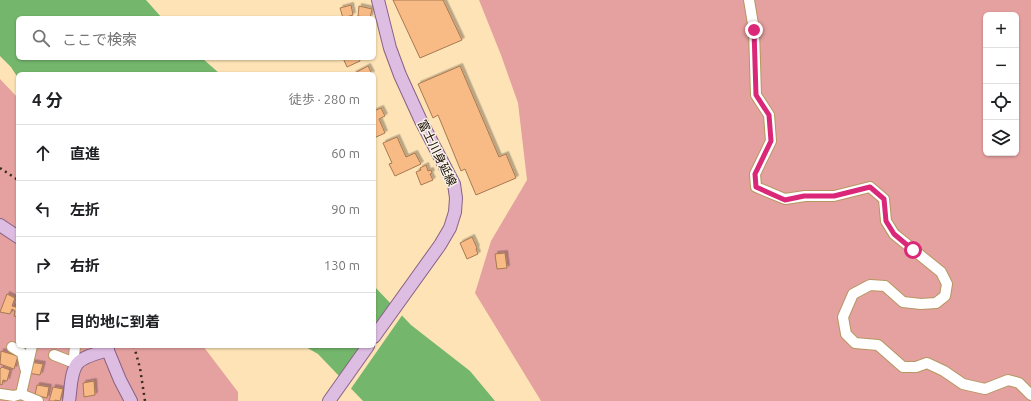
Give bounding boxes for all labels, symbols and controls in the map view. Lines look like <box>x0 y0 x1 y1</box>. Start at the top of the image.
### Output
map controls <box>983 12 1019 156</box>
button: + <box>983 12 1019 48</box>
search box <box>16 16 376 60</box>
route end <box>745 21 763 39</box>
icon: search <box>30 27 52 49</box>
text: ここで検索 <box>62 31 137 48</box>
button: − <box>983 48 1019 84</box>
button: locate <box>983 84 1019 120</box>
text: 4 分 <box>32 90 63 109</box>
text: 徒歩 · 280 m <box>289 92 360 106</box>
street label: 富士川身延線 <box>416 118 459 188</box>
button: layers <box>983 120 1019 156</box>
icon: ahead <box>32 142 54 164</box>
text: 直進 <box>70 145 100 162</box>
text: 60 m <box>331 146 360 160</box>
icon: left <box>32 198 54 220</box>
text: 左折 <box>70 201 100 218</box>
text: 90 m <box>331 202 360 216</box>
route start <box>904 241 922 259</box>
icon: right <box>32 254 54 276</box>
text: 右折 <box>70 257 100 274</box>
text: 130 m <box>324 258 360 272</box>
icon: arrive <box>32 310 54 332</box>
text: 目的地に到着 <box>70 313 160 330</box>

